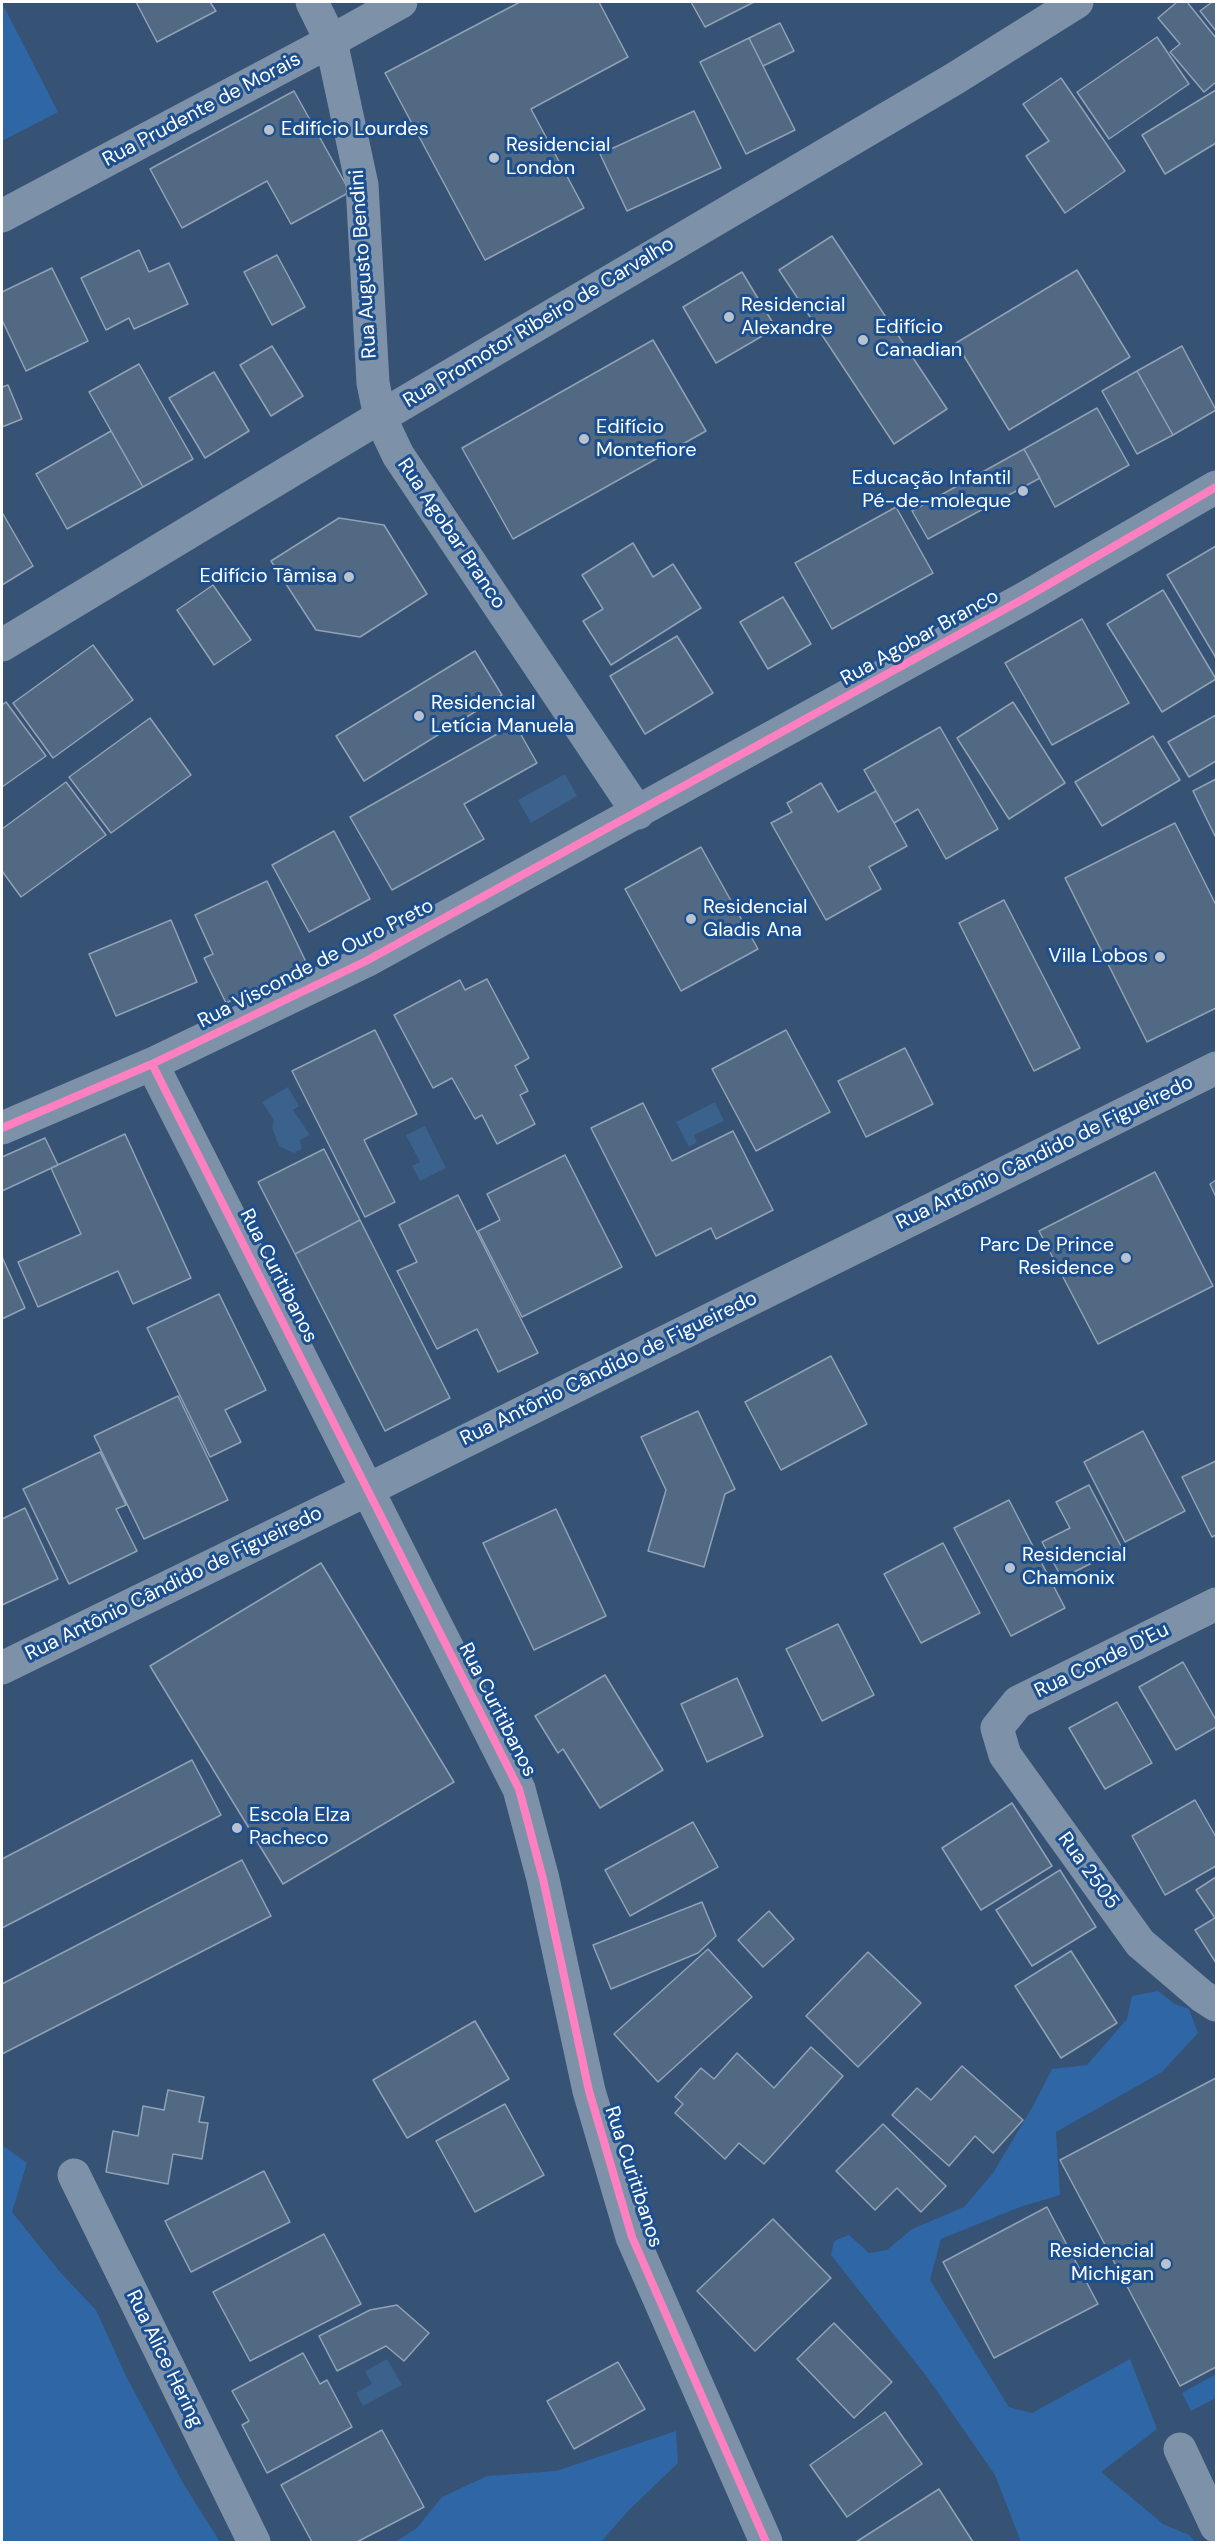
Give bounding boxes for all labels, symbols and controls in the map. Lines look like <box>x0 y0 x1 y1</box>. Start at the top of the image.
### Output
street label: Rua Prudente de Morais <box>99 48 305 172</box>
place label: Edifício Lourdes <box>281 118 429 142</box>
marker: Edifício Lourdes <box>262 123 276 137</box>
place label: Residencial London <box>506 134 610 181</box>
marker: Residencial London <box>487 151 501 165</box>
street label: Rua Augusto Bendini <box>345 169 383 359</box>
street label: Rua Promotor Ribeiro de Carvalho <box>399 232 679 414</box>
place label: Residencial Alexandre <box>741 294 845 341</box>
marker: Residencial Alexandre <box>722 310 736 324</box>
place label: Edifício Canadian <box>875 316 962 363</box>
marker: Edifício Canadian <box>856 333 870 347</box>
place label: Edifício Montefiore <box>596 416 697 463</box>
marker: Edifício Montefiore <box>577 432 591 446</box>
street label: Rua Agobar Branco <box>392 454 510 614</box>
place label: Educação Infantil Pé-de-moleque <box>852 467 1011 514</box>
marker: Educação Infantil Pé-de-moleque <box>1016 484 1030 498</box>
place label: Edifício Tâmisa <box>200 565 337 589</box>
marker: Edifício Tâmisa <box>342 570 356 584</box>
street label: Rua Agobar Branco <box>837 585 1003 691</box>
place label: Residencial Letícia Manuela <box>431 692 574 739</box>
marker: Residencial Letícia Manuela <box>412 709 426 723</box>
street label: Rua Visconde de Ouro Preto <box>194 894 438 1034</box>
place label: Residencial Gladis Ana <box>703 896 807 943</box>
marker: Residencial Gladis Ana <box>684 912 698 926</box>
place label: Villa Lobos <box>1048 945 1148 969</box>
marker: Villa Lobos <box>1153 950 1167 964</box>
street label: Rua Antônio Cândido de Figueiredo <box>893 1070 1197 1236</box>
street label: Rua Curitibanos <box>234 1205 322 1347</box>
place label: Parc De Prince Residence <box>980 1234 1114 1281</box>
marker: Parc De Prince Residence <box>1119 1251 1133 1265</box>
street label: Rua Antônio Cândido de Figueiredo <box>457 1286 761 1452</box>
street label: Rua Antônio Cândido de Figueiredo <box>22 1501 326 1667</box>
place label: Residencial Chamonix <box>1022 1544 1126 1591</box>
marker: Residencial Chamonix <box>1003 1561 1017 1575</box>
street label: Rua Conde D'Eu <box>1031 1618 1173 1704</box>
street label: Rua Curitibanos <box>453 1639 541 1781</box>
place label: Escola Elza Pacheco <box>249 1804 350 1851</box>
marker: Escola Elza Pacheco <box>230 1821 244 1835</box>
street label: Rua 2505 <box>1052 1828 1124 1914</box>
street label: Rua Curitibanos <box>599 2103 667 2251</box>
place label: Residencial Michigan <box>1050 2240 1154 2287</box>
marker: Residencial Michigan <box>1159 2257 1173 2271</box>
street label: Rua Alice Hering <box>120 2286 208 2432</box>

